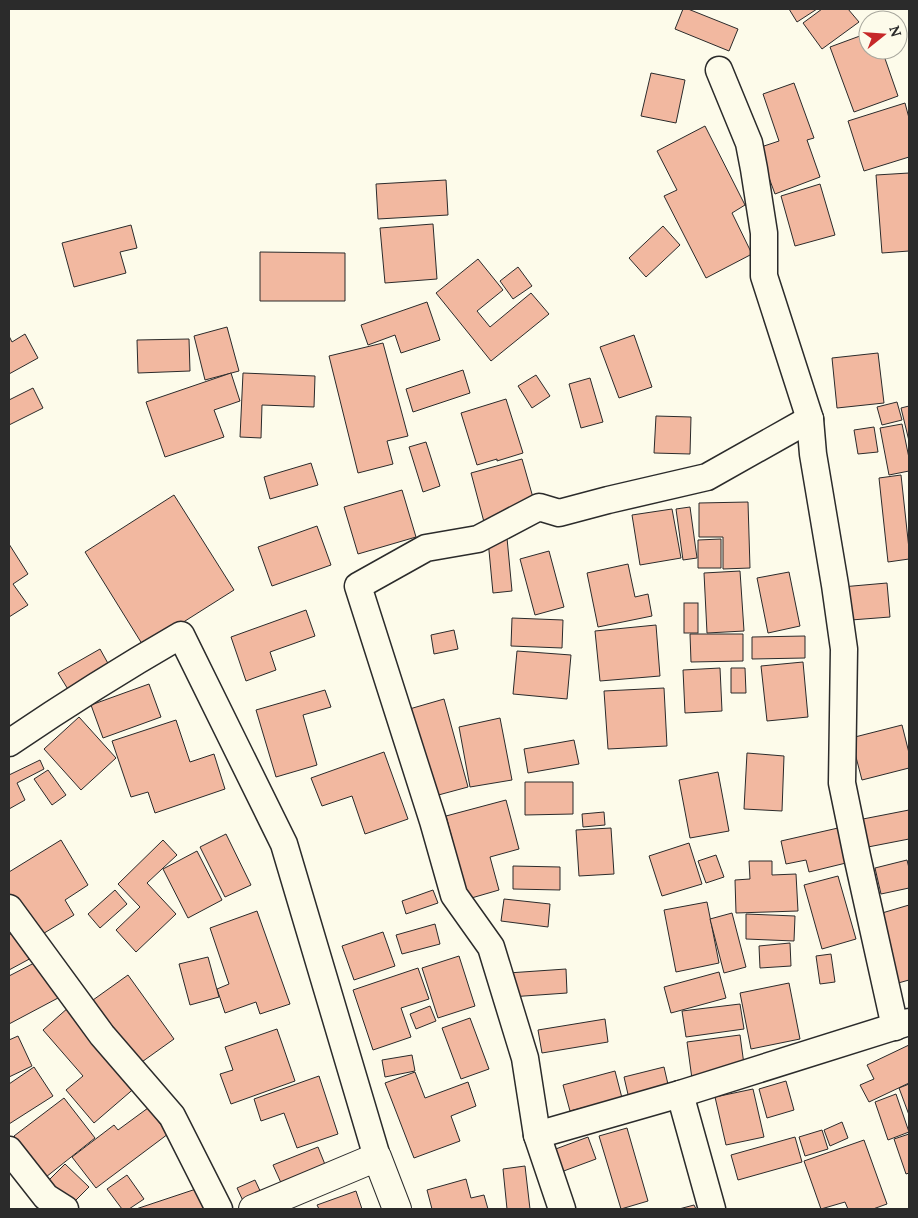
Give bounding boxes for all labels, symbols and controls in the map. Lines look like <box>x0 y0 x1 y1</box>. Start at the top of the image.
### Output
north arrow <box>858 10 908 60</box>
text: N <box>885 23 906 39</box>

